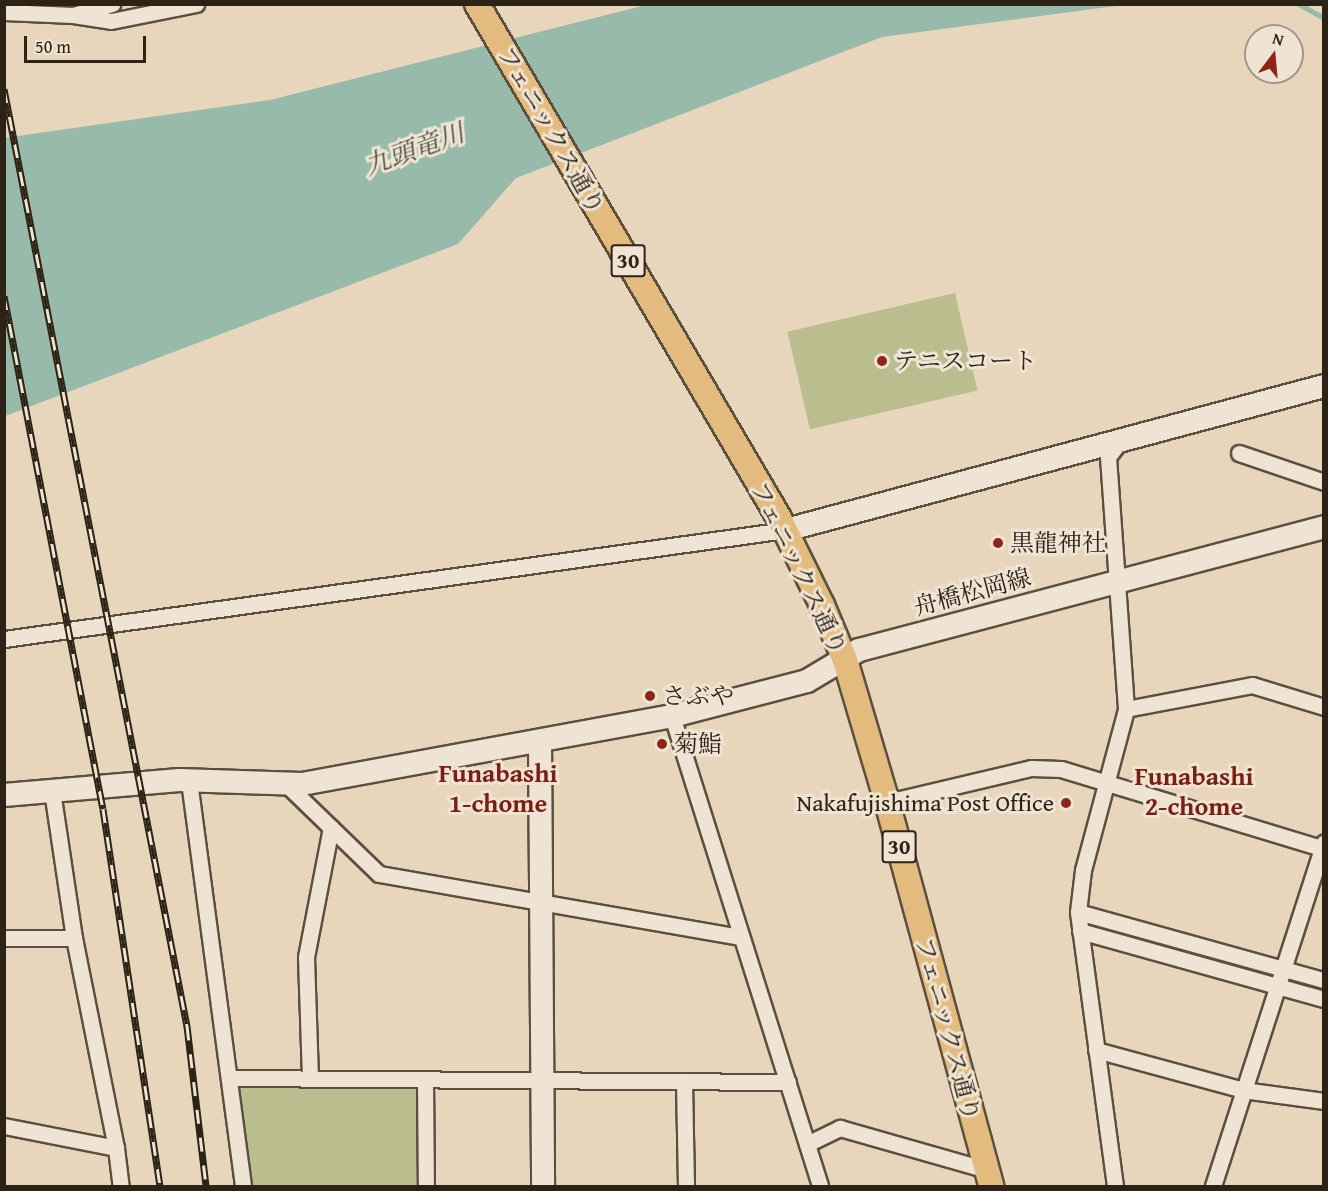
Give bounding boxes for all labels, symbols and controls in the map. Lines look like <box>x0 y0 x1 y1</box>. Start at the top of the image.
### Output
scale bar <box>27 24 148 62</box>
north arrow <box>1244 24 1304 84</box>
text: N <box>1270 26 1287 52</box>
text: 50 m <box>35 33 71 60</box>
street label: フェニックス通り <box>491 40 611 220</box>
water label: 九頭竜川 <box>360 117 468 181</box>
road number: 30 <box>610 242 646 280</box>
place label: テニスコート <box>894 347 1038 375</box>
marker: テニスコート <box>875 354 889 368</box>
street label: フェニックス通り <box>744 475 854 661</box>
place label: 黒龍神社 <box>1010 529 1106 557</box>
marker: 黒龍神社 <box>991 536 1005 550</box>
street label: 舟橋松岡線 <box>910 563 1034 621</box>
place label: さぶや <box>662 682 734 710</box>
marker: さぶや <box>643 689 657 703</box>
place label: 菊鮨 <box>674 730 722 758</box>
marker: 菊鮨 <box>655 737 669 751</box>
district label: Funabashi 1-chome <box>438 757 558 819</box>
district label: Funabashi 2-chome <box>1134 760 1254 822</box>
place label: Nakafujishima Post Office <box>797 789 1054 817</box>
marker: Nakafujishima Post Office <box>1059 796 1073 810</box>
road number: 30 <box>881 828 917 866</box>
street label: フェニックス通り <box>909 933 987 1125</box>

